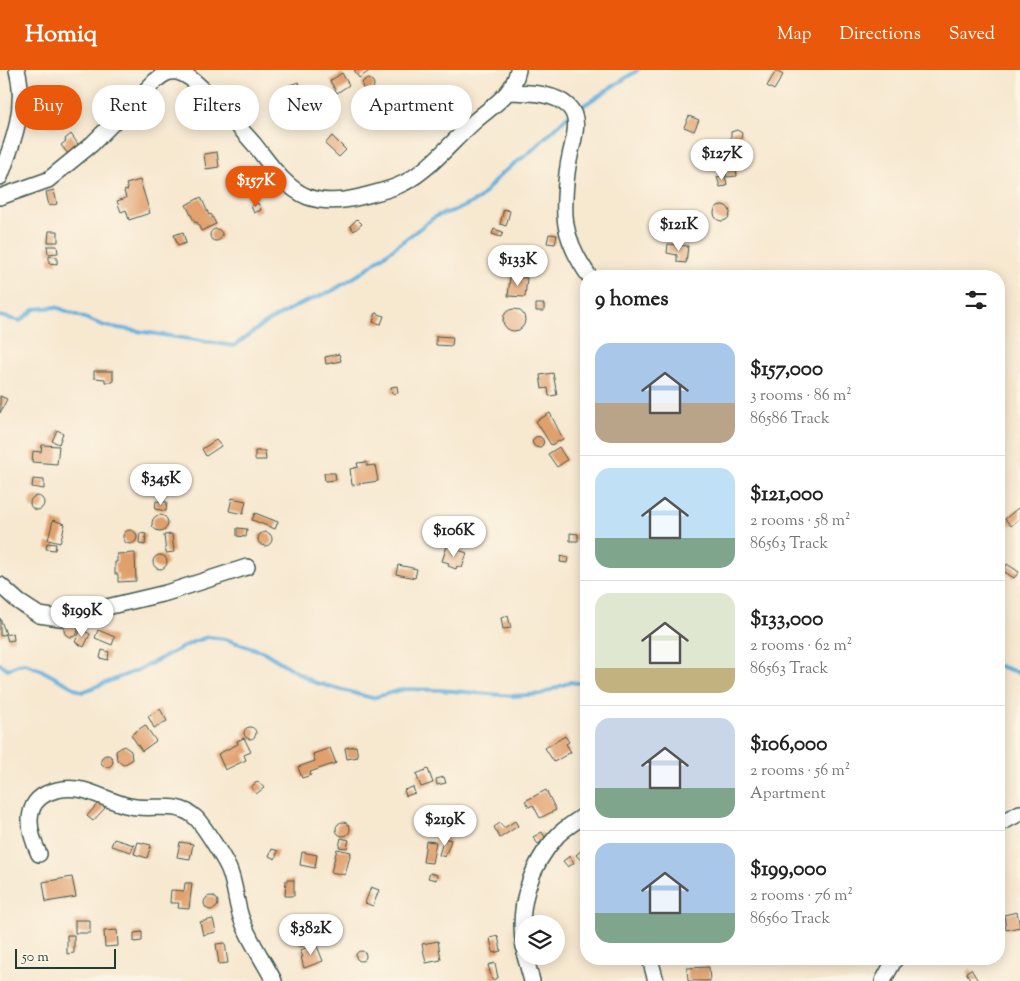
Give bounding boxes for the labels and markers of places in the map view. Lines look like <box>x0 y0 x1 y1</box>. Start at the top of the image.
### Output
pin: $127K <box>687 138 757 181</box>
pin: $157K <box>221 166 291 208</box>
pin: $121K <box>644 210 714 252</box>
pin: $133K <box>483 244 553 287</box>
pin: $345K <box>126 464 196 506</box>
pin: $106K <box>419 516 489 558</box>
pin: $199K <box>47 596 117 638</box>
pin: $219K <box>410 804 480 847</box>
pin: $382K <box>276 914 346 956</box>

